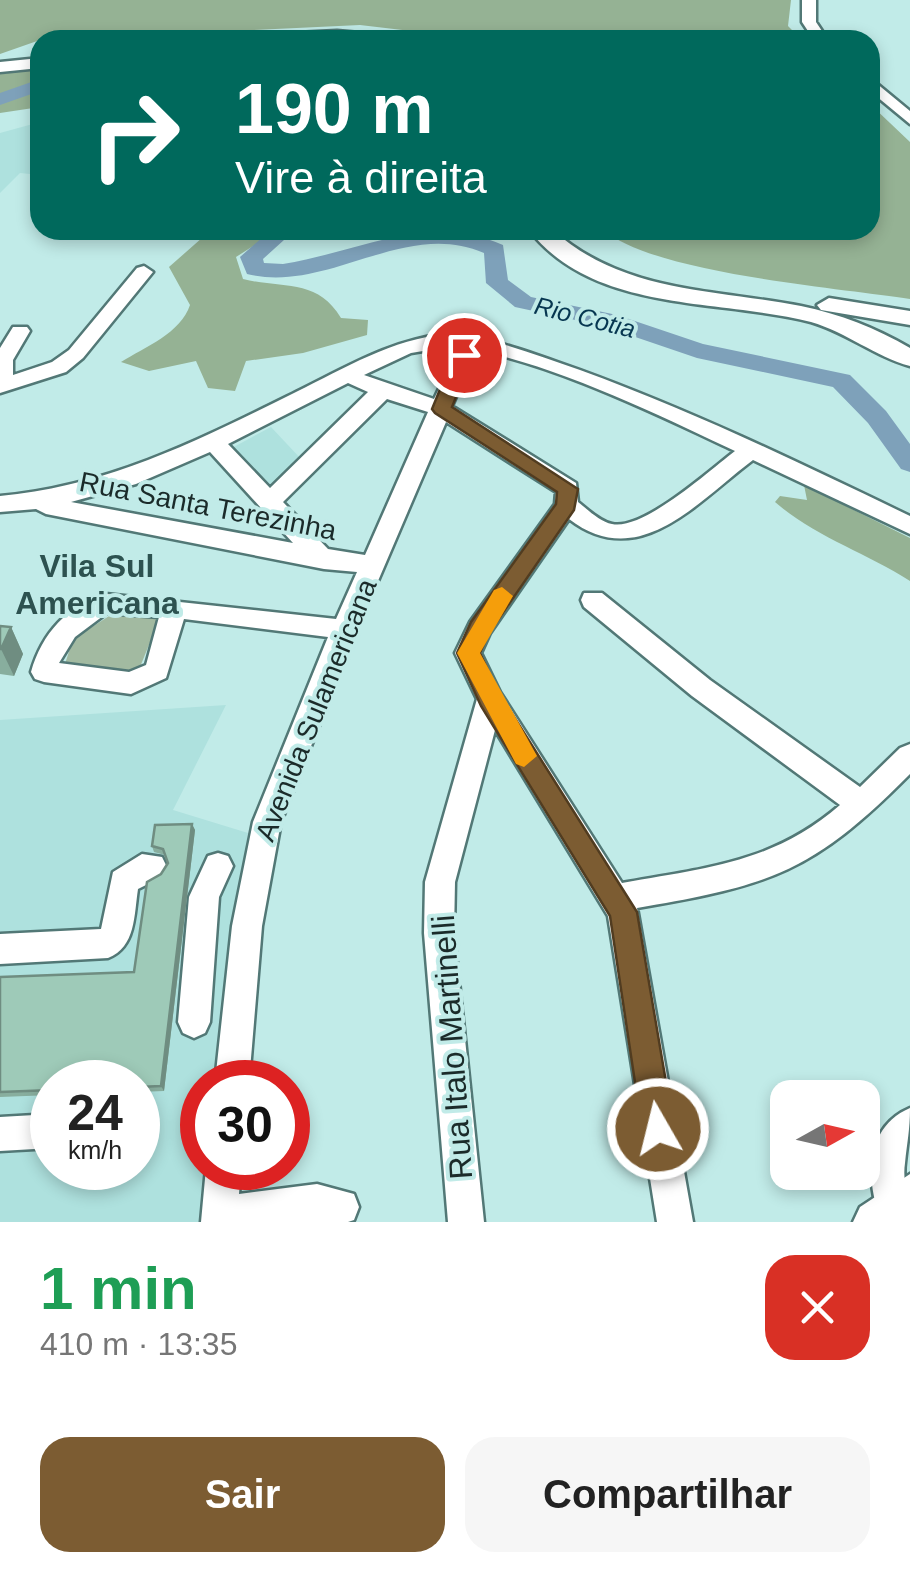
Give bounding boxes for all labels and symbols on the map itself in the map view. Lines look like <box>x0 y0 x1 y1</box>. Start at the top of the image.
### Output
water label: Rio Cotia <box>532 291 638 343</box>
pin <box>422 313 507 398</box>
street label: Rua Santa Terezinha <box>77 466 339 546</box>
district label: Vila Sul Americana <box>15 548 179 621</box>
street label: Avenida Sulamericana <box>249 574 383 845</box>
street label: Rua Italo Martinelli <box>425 914 479 1180</box>
speed limit sign: 30 <box>180 1060 310 1190</box>
position arrow <box>606 1077 710 1181</box>
north arrow <box>770 1080 880 1190</box>

